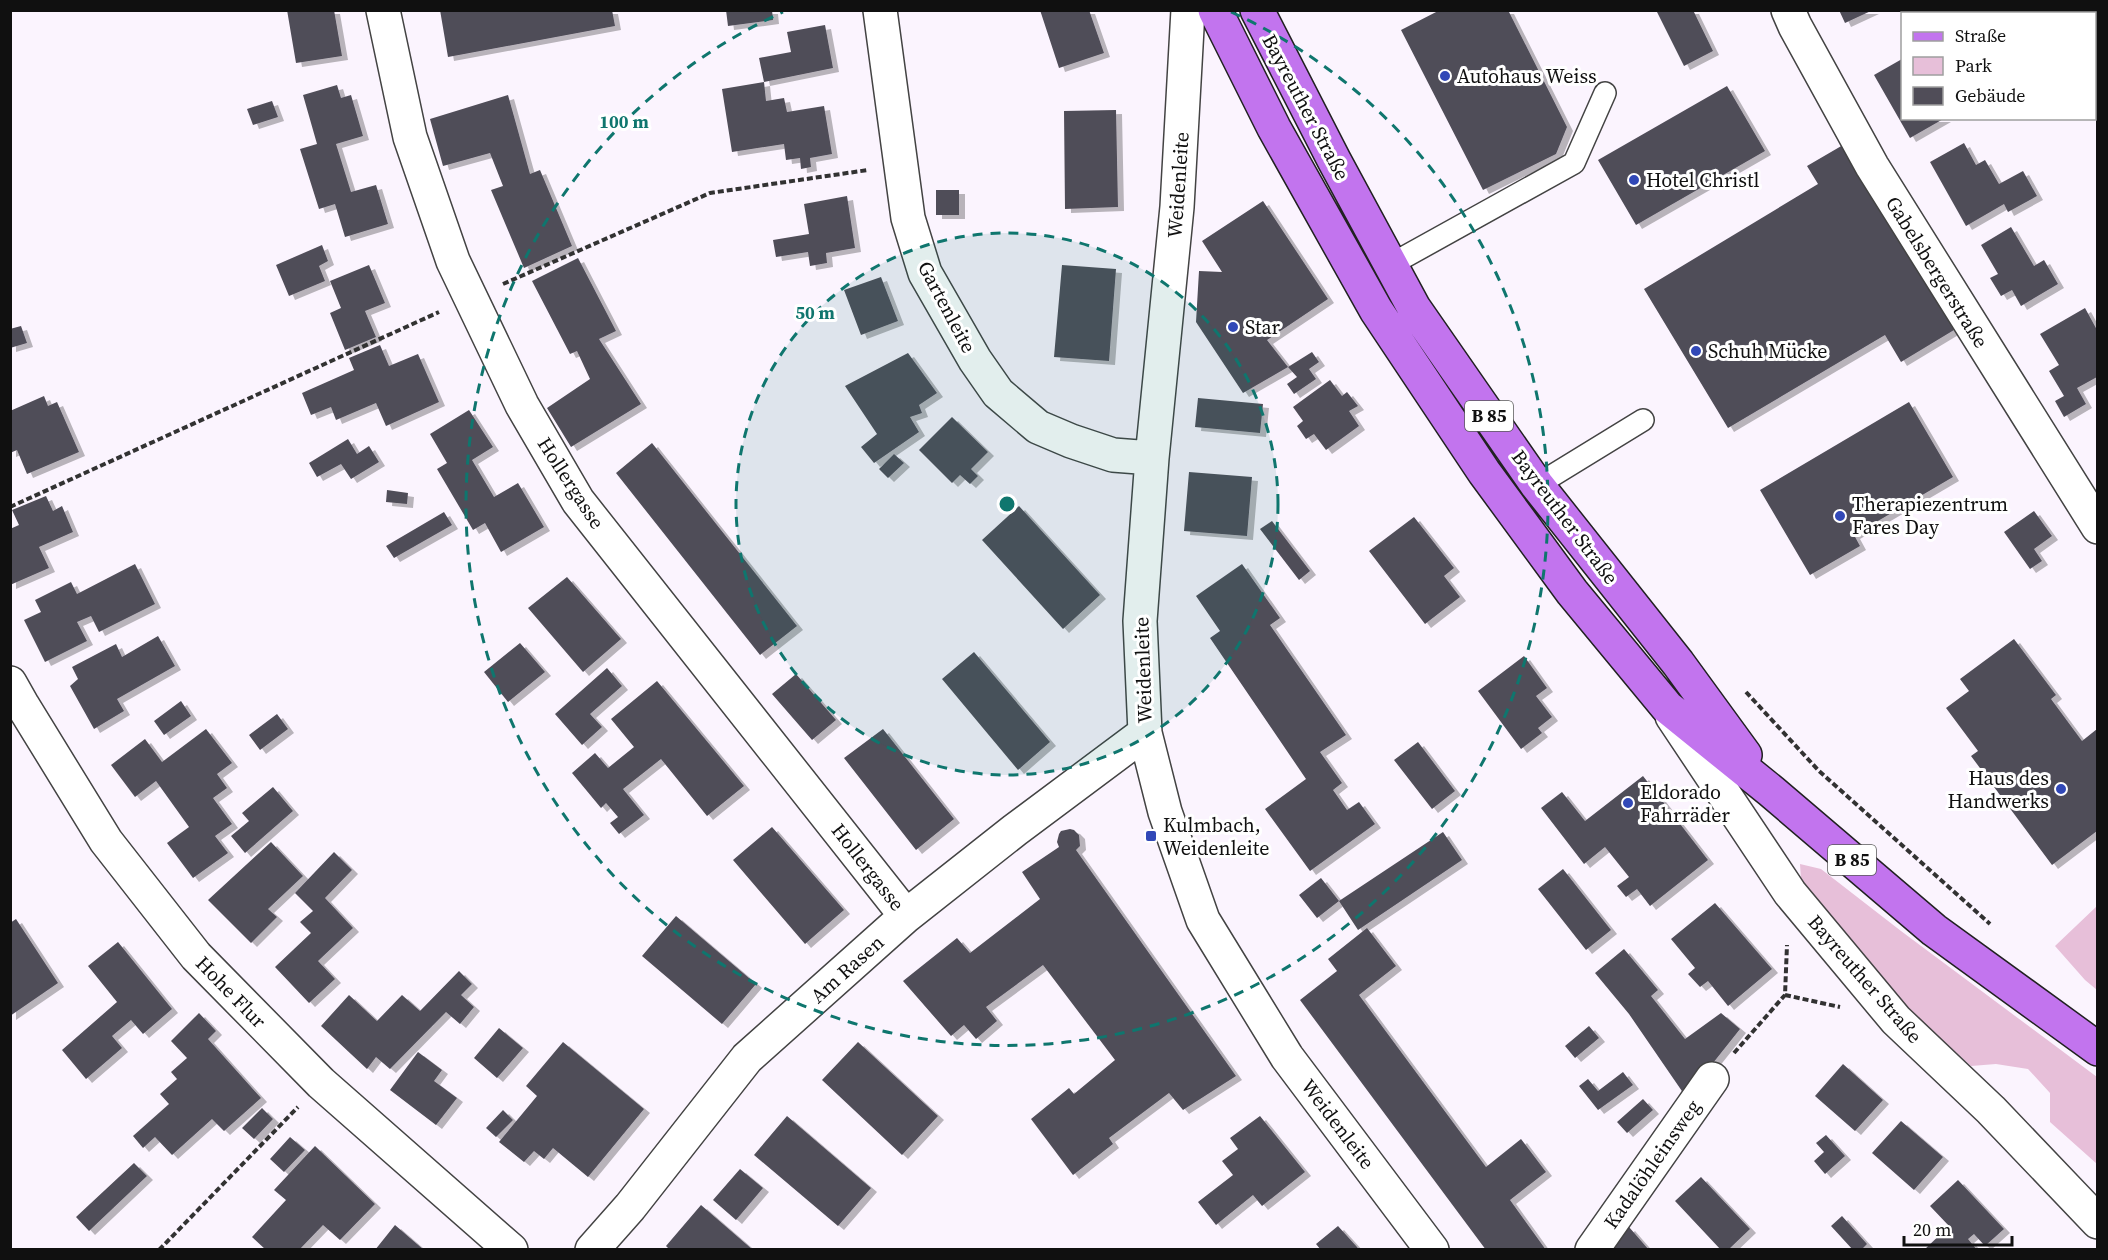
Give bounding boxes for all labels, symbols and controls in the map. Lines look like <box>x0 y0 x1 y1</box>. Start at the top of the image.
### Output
legend <box>1901 12 2096 120</box>
text: Straße <box>1955 23 2006 48</box>
street label: Bayreuther Straße <box>1256 29 1356 185</box>
text: Park <box>1955 53 1992 78</box>
place label: Autohaus Weiss <box>1457 62 1597 90</box>
marker: Autohaus Weiss <box>1438 69 1452 83</box>
text: Gebäude <box>1955 83 2026 108</box>
text: 100 m <box>599 109 649 134</box>
street label: Weidenleite <box>1160 131 1196 239</box>
place label: Hotel Christl <box>1646 166 1759 194</box>
marker: Hotel Christl <box>1627 173 1641 187</box>
street label: Gabelsbergerstraße <box>1879 191 1995 353</box>
street label: Gartenleite <box>911 256 983 358</box>
text: 50 m <box>795 300 835 325</box>
place label: Star <box>1245 313 1281 341</box>
marker: Star <box>1226 320 1240 334</box>
place label: Schuh Mücke <box>1708 337 1827 365</box>
marker: Schuh Mücke <box>1689 344 1703 358</box>
road number: B 85 <box>1465 401 1513 431</box>
street label: Hollergasse <box>531 432 611 534</box>
street label: Bayreuther Straße <box>1505 444 1625 590</box>
place label: Therapiezentrum Fares Day <box>1852 490 2008 541</box>
centre of rings <box>997 494 1017 514</box>
marker: Therapiezentrum Fares Day <box>1833 509 1847 523</box>
street label: Weidenleite <box>1127 616 1159 724</box>
place label: Haus des Handwerks <box>1948 764 2049 815</box>
place label: Eldorado Fahrräder <box>1640 778 1730 829</box>
marker: Haus des Handwerks <box>2054 782 2068 796</box>
marker: Eldorado Fahrräder <box>1621 796 1635 810</box>
place label: Kulmbach, Weidenleite <box>1163 811 1269 862</box>
street label: Hollergasse <box>825 817 911 917</box>
marker: Kulmbach, Weidenleite <box>1144 829 1158 843</box>
road number: B 85 <box>1828 845 1876 875</box>
street label: Bayreuther Straße <box>1801 909 1929 1049</box>
street label: Am Rasen <box>804 928 890 1010</box>
street label: Hohe Flur <box>190 950 273 1035</box>
street label: Weidenleite <box>1295 1073 1381 1175</box>
street label: Kadalöhleinsweg <box>1597 1094 1707 1234</box>
scale bar <box>1904 1209 2012 1247</box>
text: 20 m <box>1913 1217 1951 1242</box>

